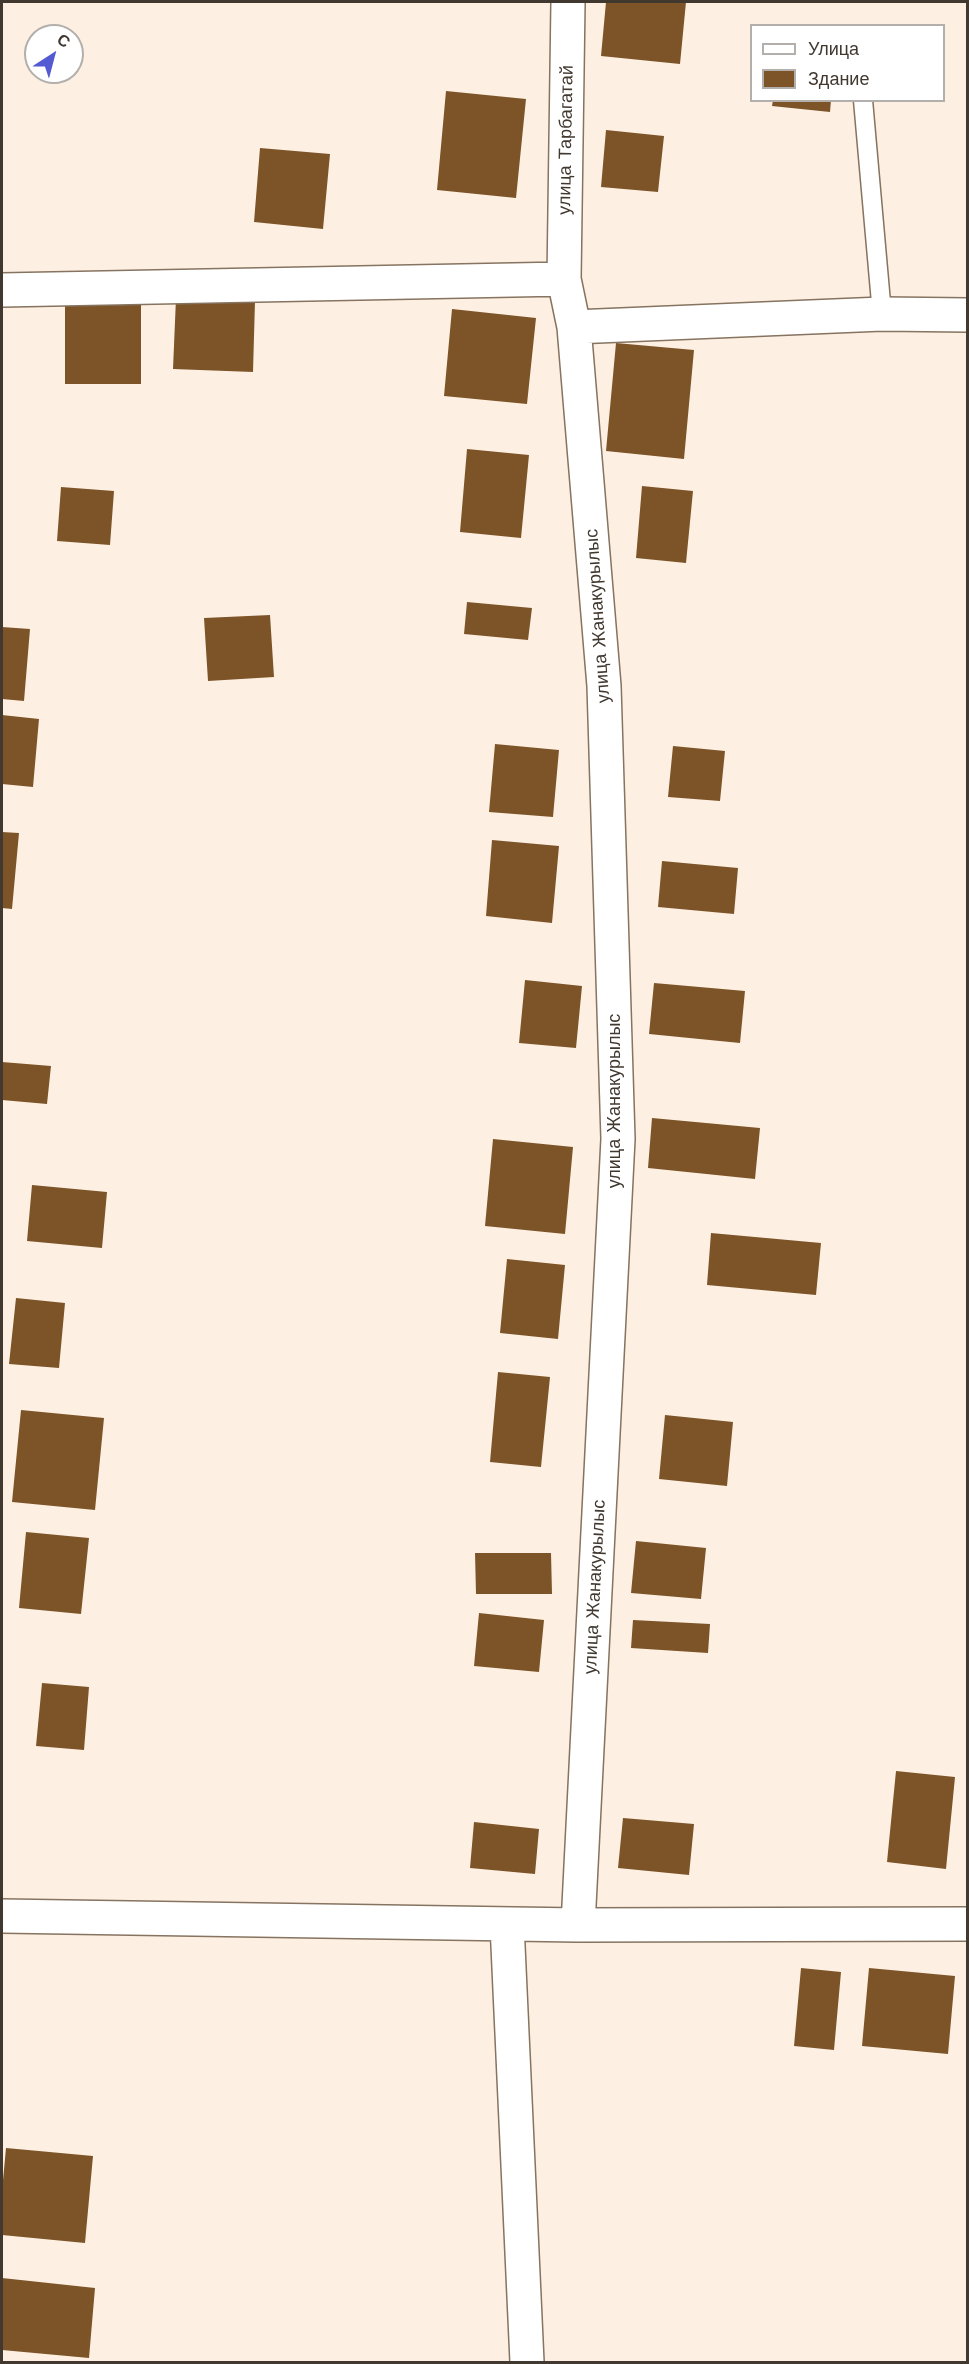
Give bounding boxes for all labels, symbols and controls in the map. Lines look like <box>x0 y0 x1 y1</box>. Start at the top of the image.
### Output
north arrow <box>24 24 84 84</box>
legend <box>750 24 945 102</box>
text: С <box>53 30 74 52</box>
text: Улица <box>808 38 859 59</box>
street label: улица Тарбагатай <box>554 65 578 215</box>
text: Здание <box>808 68 869 89</box>
street label: улица Жанакурылыс <box>581 528 615 704</box>
street label: улица Жанакурылыс <box>604 1014 626 1188</box>
street label: улица Жанакурылыс <box>580 1499 610 1675</box>

